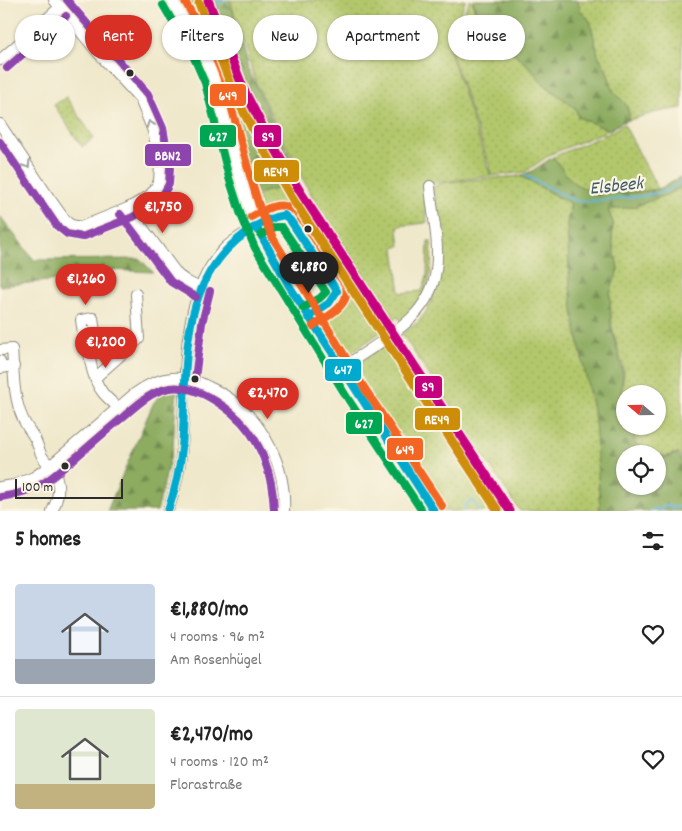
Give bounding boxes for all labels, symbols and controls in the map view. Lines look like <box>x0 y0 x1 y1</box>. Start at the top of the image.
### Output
chip: Buy <box>15 15 75 60</box>
chip: Rent <box>85 15 152 60</box>
chip: Filters <box>162 15 243 60</box>
chip: New <box>253 15 317 60</box>
chip: Apartment <box>327 15 438 60</box>
chip: House <box>448 15 525 60</box>
unlabelled marker <box>125 68 135 78</box>
line badge: 649 <box>209 83 247 107</box>
text: 649 <box>218 87 238 107</box>
one-way arrow <box>146 120 156 128</box>
line badge: 627 <box>199 124 237 148</box>
line badge: S9 <box>253 124 282 148</box>
text: 627 <box>209 128 228 148</box>
text: S9 <box>262 128 274 148</box>
line badge: BBN2 <box>144 143 192 167</box>
text: BBN2 <box>155 147 181 167</box>
one-way arrow <box>21 159 30 168</box>
line badge: RE49 <box>253 159 300 183</box>
text: RE49 <box>263 163 289 183</box>
water label: Elsbeek <box>588 171 647 204</box>
pin: €1,750 <box>122 192 204 234</box>
text: €1,750 <box>144 196 182 219</box>
unlabelled marker <box>303 224 313 234</box>
pin: €1,880 <box>268 252 350 294</box>
text: €1,880 <box>290 256 328 279</box>
pin: €1,260 <box>45 264 127 306</box>
text: €1,260 <box>66 268 106 291</box>
pin: €1,200 <box>65 326 147 369</box>
text: €1,200 <box>86 331 126 354</box>
line badge: 647 <box>324 358 362 382</box>
text: 647 <box>334 361 353 381</box>
unlabelled marker <box>190 374 200 384</box>
line badge: S9 <box>414 375 443 399</box>
pin: €2,470 <box>227 378 309 420</box>
text: S9 <box>422 378 434 398</box>
text: €2,470 <box>248 382 288 405</box>
north arrow <box>616 385 666 435</box>
map controls <box>616 385 666 495</box>
line badge: RE49 <box>414 407 461 431</box>
line badge: 627 <box>345 411 383 435</box>
text: RE49 <box>424 411 450 431</box>
text: 627 <box>355 415 374 435</box>
line badge: 649 <box>386 437 424 461</box>
text: 649 <box>395 441 415 461</box>
button: locate <box>616 445 666 495</box>
unlabelled marker <box>60 461 70 471</box>
scale bar <box>15 476 122 499</box>
text: 100 m <box>22 478 53 498</box>
text: 5 homes <box>15 526 81 556</box>
icon: filters <box>639 527 667 555</box>
text: €1,880/mo <box>170 596 248 626</box>
icon: home <box>55 604 115 664</box>
icon: heart <box>639 620 667 648</box>
text: 4 rooms · 96 m² <box>170 626 265 649</box>
text: Am Rosenhügel <box>170 649 262 672</box>
text: €2,470/mo <box>170 721 253 751</box>
icon: home <box>55 729 115 789</box>
icon: heart <box>639 745 667 773</box>
text: 4 rooms · 120 m² <box>170 751 269 774</box>
text: Florastraße <box>170 774 242 797</box>

